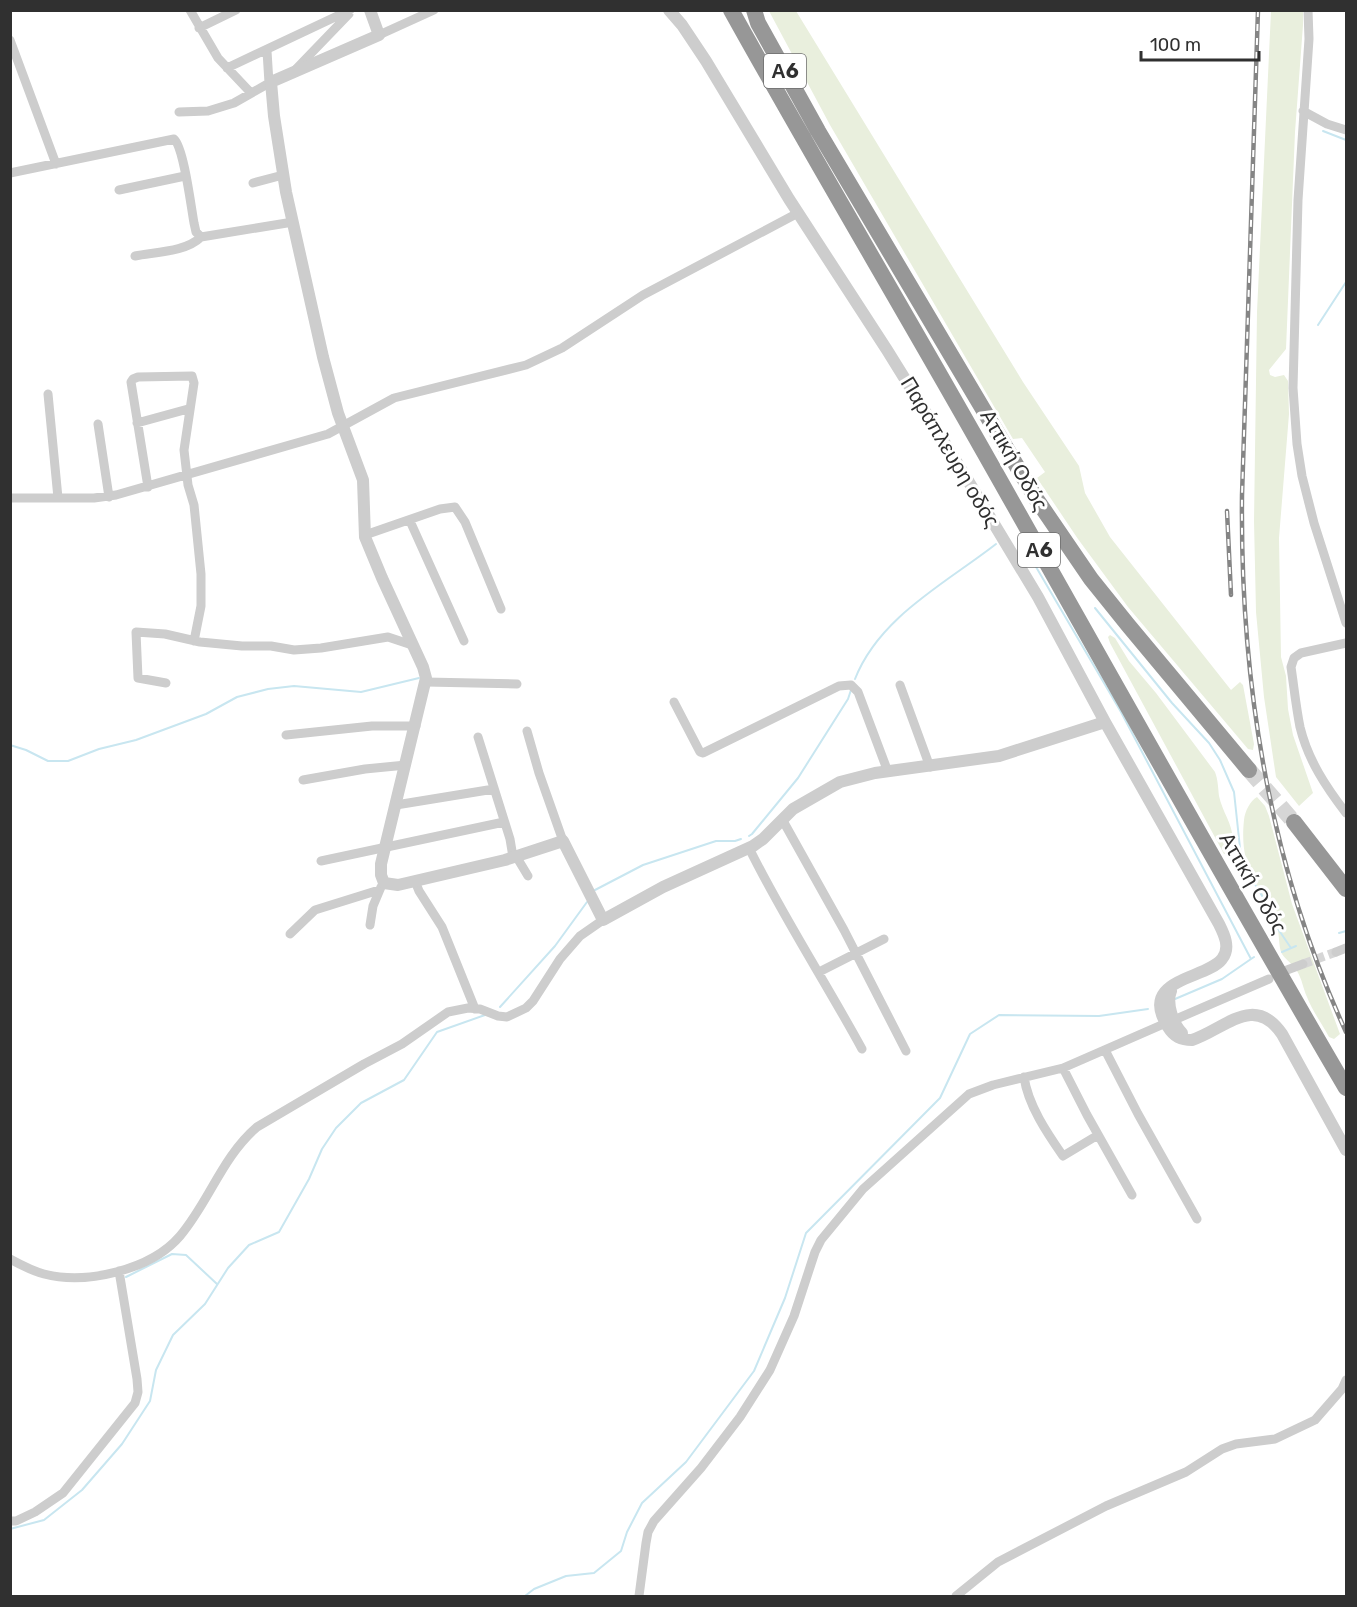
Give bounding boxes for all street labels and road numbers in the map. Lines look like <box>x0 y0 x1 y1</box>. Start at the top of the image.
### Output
road number: Α6 <box>764 54 806 88</box>
street label: Παράπλευρη οδός <box>896 372 1005 532</box>
street label: Αττική Οδός <box>976 405 1053 515</box>
road number: Α6 <box>1018 533 1060 567</box>
street label: Αττική Οδός <box>1215 828 1292 938</box>

